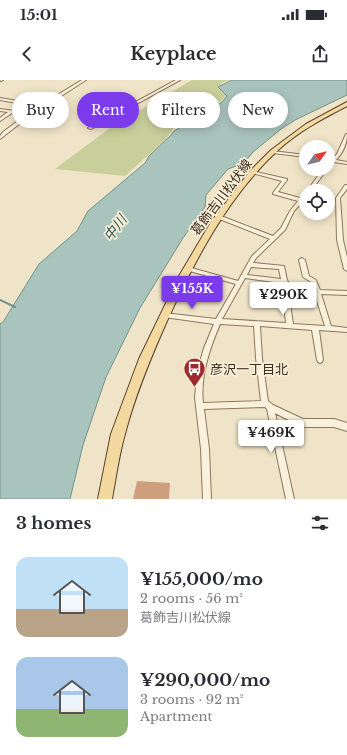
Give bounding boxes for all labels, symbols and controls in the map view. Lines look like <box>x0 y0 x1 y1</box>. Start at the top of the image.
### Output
text: 15:01 <box>20 5 58 24</box>
icon: back <box>16 43 38 65</box>
text: Keyplace <box>130 43 217 65</box>
icon: share <box>309 43 331 65</box>
chip: Buy <box>12 92 69 128</box>
chip: Rent <box>77 92 139 128</box>
chip: Filters <box>147 92 220 128</box>
chip: New <box>228 92 288 128</box>
north arrow <box>299 140 335 176</box>
map controls <box>299 140 335 220</box>
street label: 葛飾吉川松伏線 <box>187 156 256 239</box>
button: locate <box>299 184 335 220</box>
water label: 中川 <box>99 210 132 245</box>
pin: ¥155K <box>164 276 220 310</box>
text: ¥155K <box>171 280 213 297</box>
pin: ¥290K <box>255 282 311 316</box>
text: ¥290K <box>259 286 307 303</box>
bus stop icon: 彦沢一丁目北 <box>181 356 207 389</box>
place label: 彦沢一丁目北 <box>210 361 288 378</box>
pin: ¥469K <box>243 420 299 454</box>
text: ¥469K <box>247 424 295 441</box>
icon: filters <box>309 512 331 534</box>
text: 3 homes <box>16 513 91 534</box>
text: ¥155,000/mo <box>140 569 263 590</box>
icon: home <box>48 573 96 621</box>
text: 2 rooms · 56 m² <box>140 590 243 607</box>
text: 葛飾吉川松伏線 <box>140 609 231 626</box>
text: ¥290,000/mo <box>140 670 270 691</box>
icon: home <box>48 673 96 721</box>
text: 3 rooms · 92 m² <box>140 691 244 708</box>
text: Apartment <box>140 708 212 725</box>

